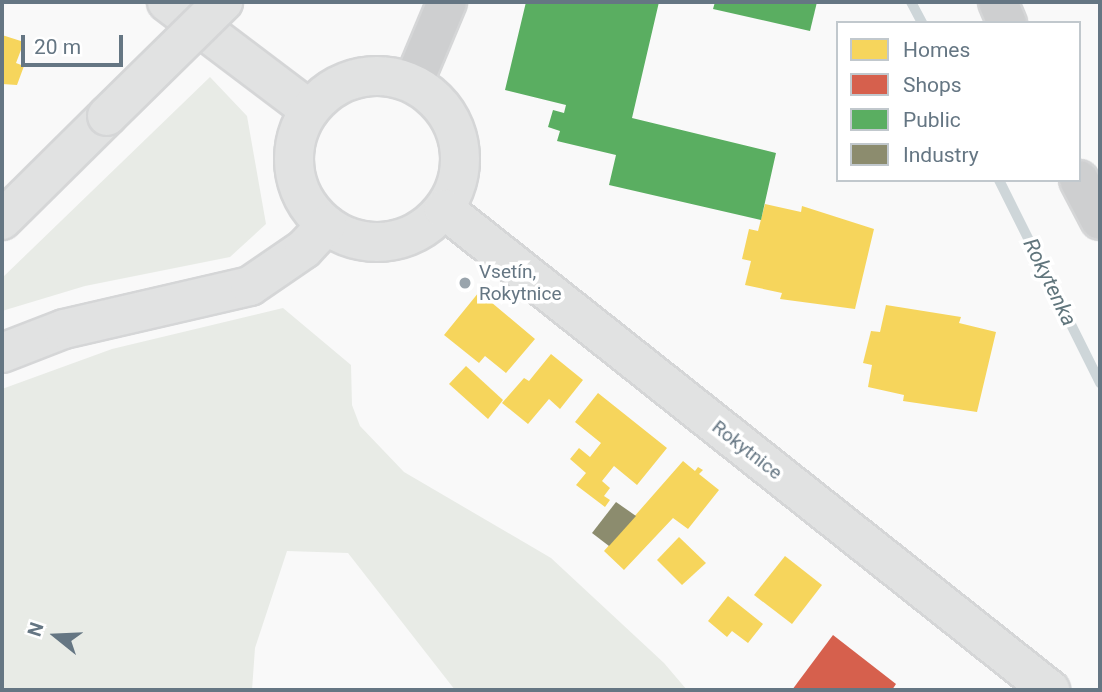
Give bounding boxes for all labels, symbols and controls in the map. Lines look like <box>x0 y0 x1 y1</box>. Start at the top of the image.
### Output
scale bar <box>24 21 126 65</box>
legend <box>836 21 1081 182</box>
text: 20 m <box>34 35 81 59</box>
text: Homes <box>903 38 970 62</box>
text: Shops <box>903 73 962 97</box>
text: Public <box>903 108 961 132</box>
text: Industry <box>903 143 979 167</box>
water label: Rokytenka <box>1018 234 1082 330</box>
place label: Vsetín, Rokytnice <box>479 261 562 305</box>
marker: Vsetín, Rokytnice <box>457 275 473 291</box>
street label: Rokytnice <box>707 416 787 484</box>
north arrow <box>21 601 91 671</box>
text: N <box>23 619 49 639</box>

